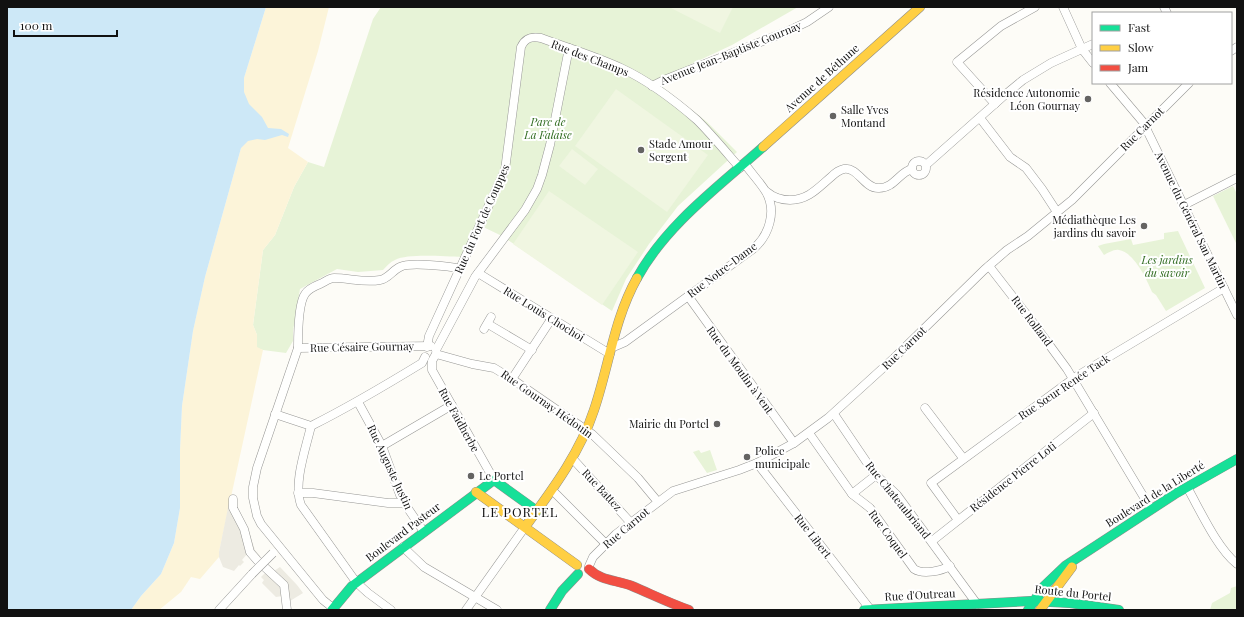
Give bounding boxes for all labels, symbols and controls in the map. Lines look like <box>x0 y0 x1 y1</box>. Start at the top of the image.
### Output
scale bar <box>14 12 117 38</box>
legend <box>1092 12 1232 84</box>
text: 100 m <box>20 17 53 33</box>
street label: Avenue Jean-Baptiste Gournay <box>657 17 804 88</box>
text: Fast <box>1128 19 1151 35</box>
street label: Rue des Champs <box>549 36 631 79</box>
text: Slow <box>1128 39 1154 55</box>
street label: Avenue de Béthune <box>781 40 862 116</box>
text: Jam <box>1127 59 1149 75</box>
place label: Résidence Autonomie Léon Gournay <box>973 85 1080 113</box>
marker: Résidence Autonomie Léon Gournay <box>1083 94 1093 104</box>
place label: Salle Yves Montand <box>841 102 889 130</box>
street label: Rue Carnot <box>1116 103 1167 154</box>
marker: Salle Yves Montand <box>828 111 838 121</box>
park label: Parc de La Falaise <box>523 114 572 142</box>
place label: Stade Amour Sergent <box>649 136 713 164</box>
marker: Stade Amour Sergent <box>636 145 646 155</box>
street label: Avenue du Général San Martin <box>1151 148 1231 291</box>
street label: Rue du Fort de Couppes <box>451 161 513 276</box>
place label: Médiathèque Les jardins du savoir <box>1052 212 1136 240</box>
marker: Médiathèque Les jardins du savoir <box>1139 221 1149 231</box>
street label: Rue Notre-Dame <box>684 238 760 301</box>
park label: Les jardins du savoir <box>1140 252 1193 280</box>
street label: Rue Louis Chochoi <box>501 283 588 345</box>
street label: Rue Rolland <box>1008 292 1057 349</box>
street label: Rue du Moulin à Vent <box>704 323 777 417</box>
street label: Rue Carnot <box>878 323 929 373</box>
street label: Rue Césaire Gournay <box>310 338 415 355</box>
street label: Rue Sœur Renée Tack <box>1015 350 1112 423</box>
street label: Rue Gournay Hédouin <box>498 366 597 441</box>
street label: Rue Faidherbe <box>436 385 484 455</box>
place label: Mairie du Portel <box>629 416 709 431</box>
marker: Mairie du Portel <box>712 419 722 429</box>
street label: Rue Auguste Justin <box>364 422 417 512</box>
street label: Résidence Pierre Loti <box>966 438 1059 515</box>
place label: Police municipale <box>755 443 810 471</box>
marker: Police municipale <box>742 452 752 462</box>
street label: Boulevard de la Liberté <box>1102 457 1207 530</box>
street label: Rue Chateaubriand <box>863 458 935 542</box>
street label: Rue Battez <box>579 465 626 514</box>
place label: Le Portel <box>479 468 524 483</box>
marker: Le Portel <box>466 471 476 481</box>
street label: Boulevard Pasteur <box>362 498 443 565</box>
district label: LE PORTEL <box>482 503 558 520</box>
street label: Rue Carnot <box>599 504 652 551</box>
street label: Rue Coquel <box>866 506 911 561</box>
street label: Rue Libert <box>791 511 835 561</box>
street label: Route du Portel <box>1034 581 1112 604</box>
street label: Rue d'Outreau <box>884 585 956 604</box>

